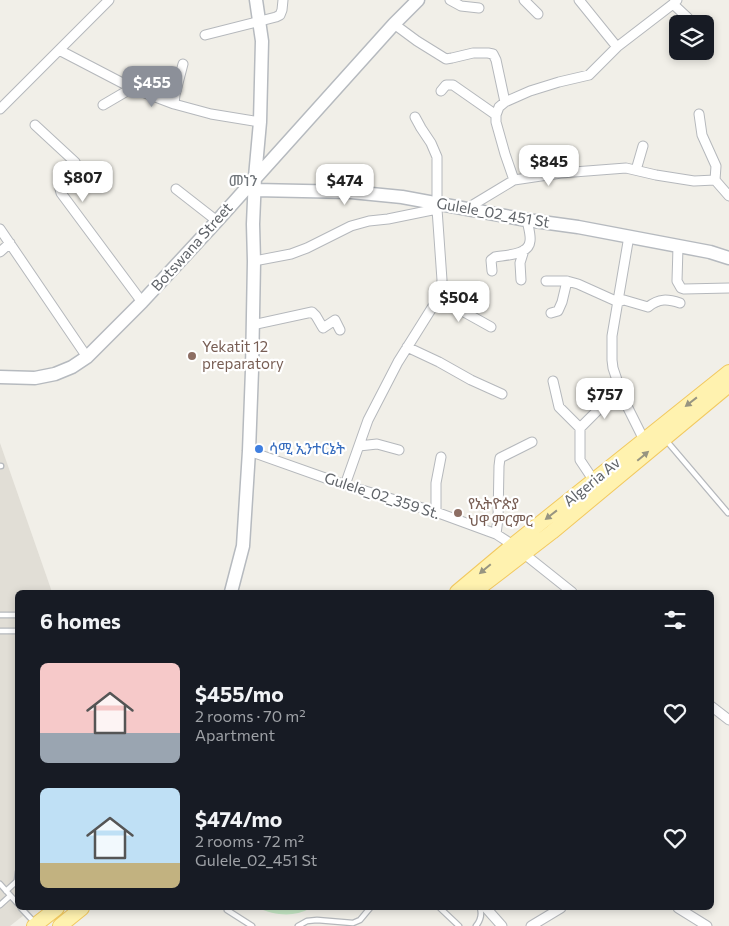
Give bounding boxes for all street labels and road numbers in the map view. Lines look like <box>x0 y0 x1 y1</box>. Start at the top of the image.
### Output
street label: Gulele_02_451 St <box>435 193 551 231</box>
street label: Botswana Street <box>147 198 236 294</box>
street label: Algeria Av <box>559 453 624 510</box>
street label: Gulele_02_359 St. <box>322 468 442 522</box>

